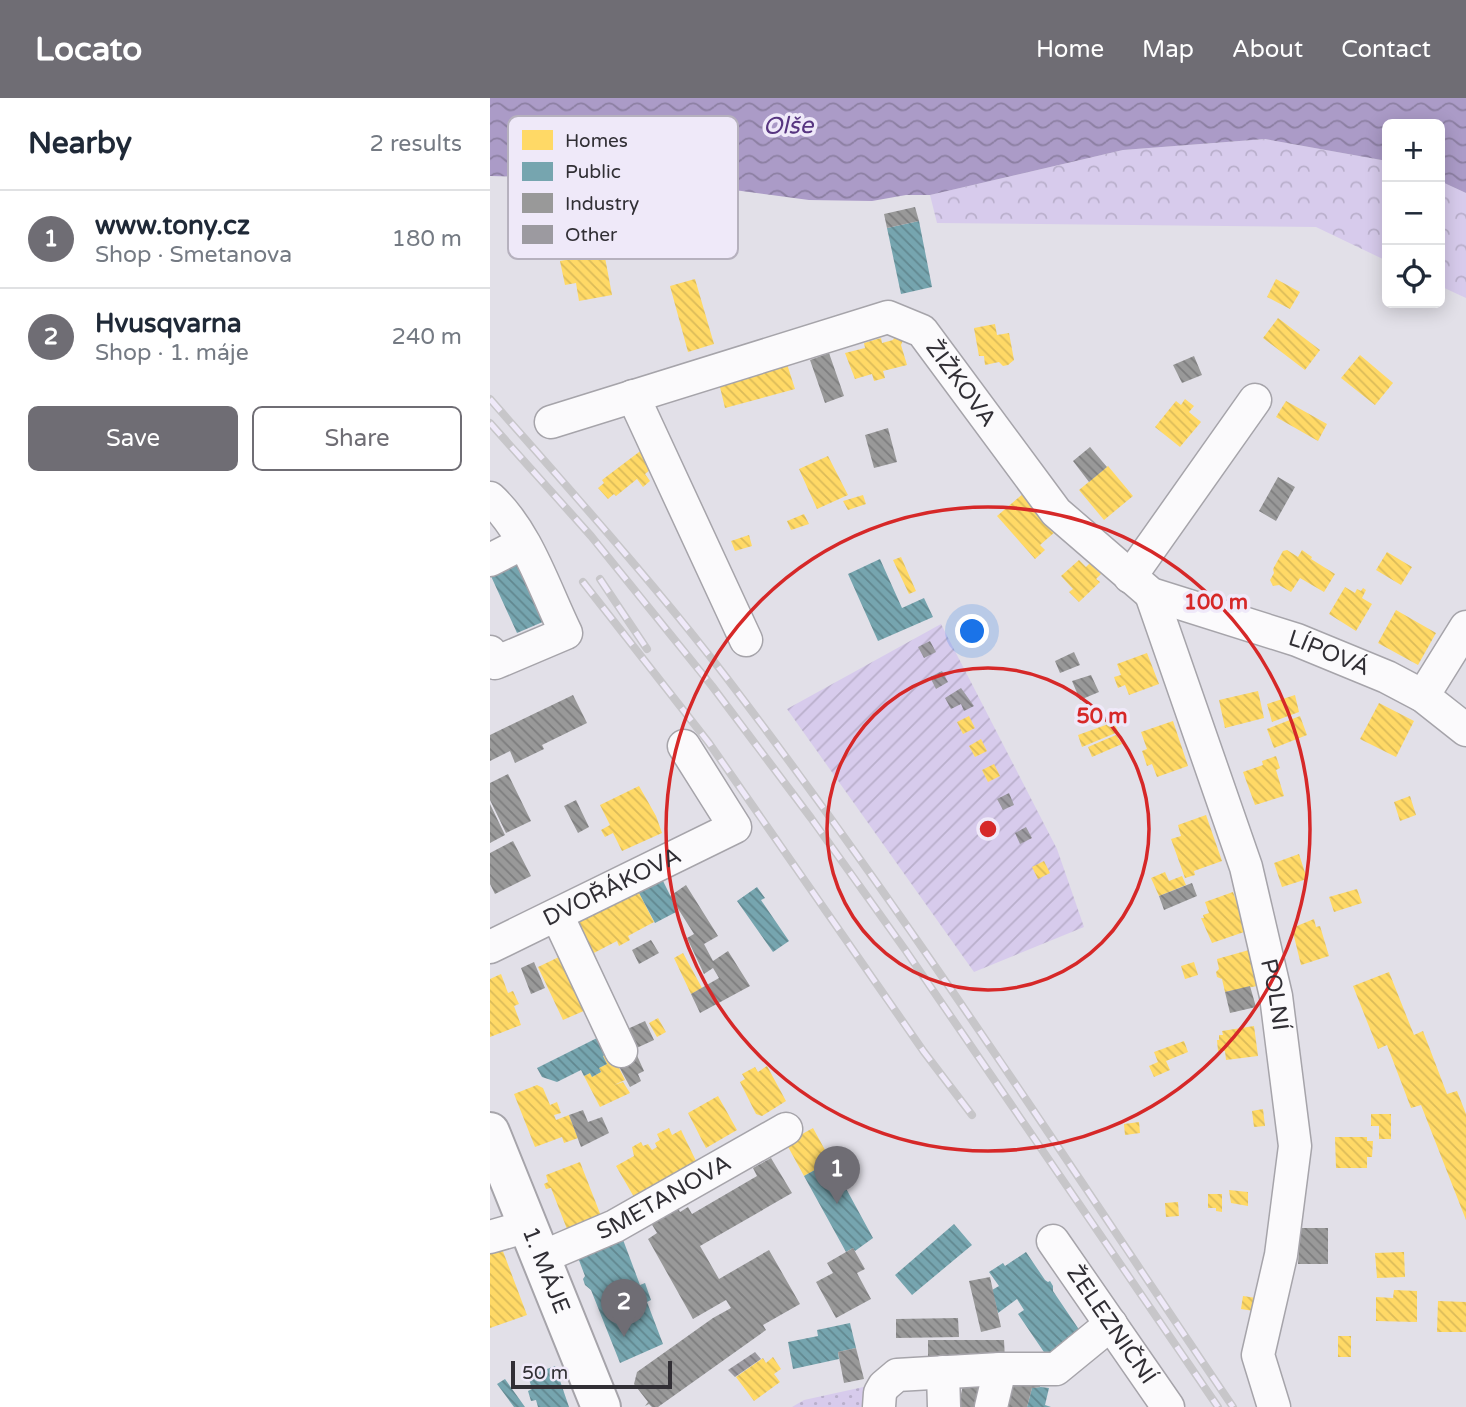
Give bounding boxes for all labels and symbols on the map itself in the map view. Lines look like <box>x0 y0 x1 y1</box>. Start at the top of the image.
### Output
water label: Olše <box>763 111 815 141</box>
legend <box>508 116 738 259</box>
text: Homes <box>565 130 628 152</box>
text: Public <box>565 161 621 183</box>
text: Industry <box>565 193 639 215</box>
text: Other <box>565 224 618 246</box>
street label: ŽIŽKOVA <box>919 334 1002 432</box>
text: 100 m <box>1184 590 1248 615</box>
your location <box>955 614 989 648</box>
street label: LÍPOVÁ <box>1285 624 1374 682</box>
text: 50 m <box>1076 704 1128 729</box>
centre of rings <box>976 817 1000 841</box>
street label: DVOŘÁKOVA <box>539 842 686 933</box>
street label: POLNÍ <box>1254 956 1294 1032</box>
pin: 1 <box>814 1146 860 1204</box>
street label: SMETANOVA <box>593 1149 736 1246</box>
street label: 1. MÁJE <box>516 1223 576 1318</box>
street label: ŽELEZNIČNÍ <box>1060 1260 1162 1390</box>
pin: 2 <box>601 1279 647 1337</box>
scale bar <box>511 1358 672 1390</box>

